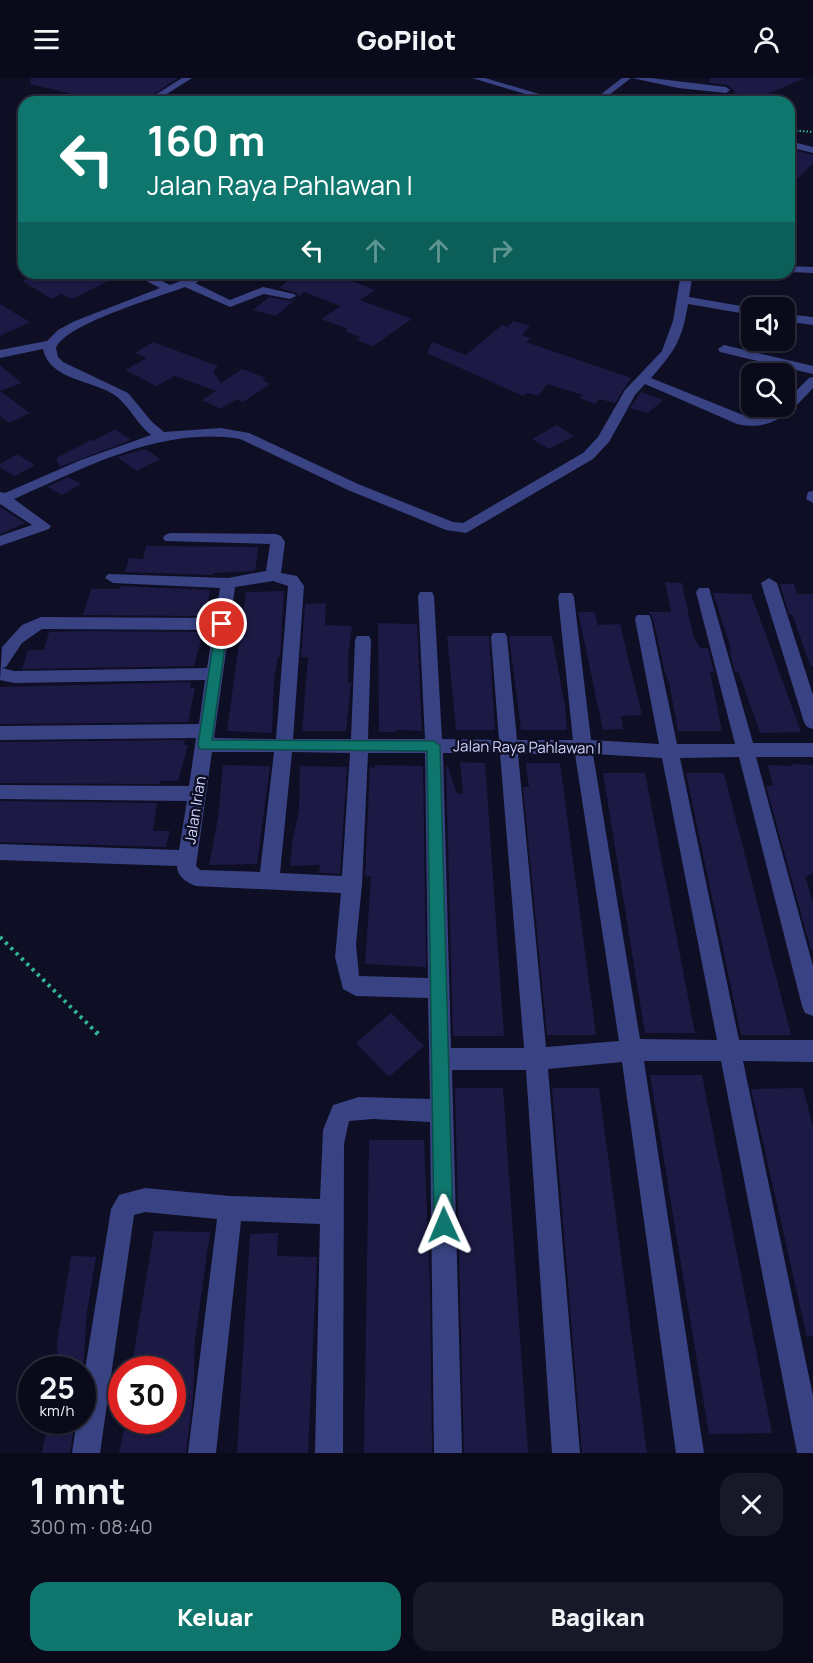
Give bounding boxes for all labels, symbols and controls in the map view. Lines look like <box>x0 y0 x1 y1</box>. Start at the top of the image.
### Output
text: GoPilot <box>357 21 456 58</box>
icon: menu <box>30 23 63 56</box>
icon: person <box>750 23 783 56</box>
text: 160 m <box>147 111 265 169</box>
icon: left <box>48 120 126 198</box>
text: Jalan Raya Pahlawan I <box>147 166 413 203</box>
icon: left <box>296 234 329 267</box>
icon: ahead <box>359 234 392 267</box>
icon: ahead <box>422 234 455 267</box>
icon: right <box>485 234 518 267</box>
map controls <box>741 297 795 417</box>
button: sound <box>741 297 795 351</box>
button: search <box>741 363 795 417</box>
pin <box>196 598 247 649</box>
icon: arrive <box>205 607 238 640</box>
street label: Jalan Raya Pahlawan I <box>453 735 601 759</box>
street label: Jalan Irian <box>179 774 211 846</box>
position arrow <box>412 1193 476 1257</box>
speed limit sign: 30 <box>108 1356 186 1434</box>
text: 25 <box>39 1367 75 1408</box>
text: km/h <box>40 1400 74 1421</box>
text: 1 mnt <box>30 1466 125 1515</box>
button: close <box>720 1473 783 1536</box>
text: 300 m · 08:40 <box>30 1513 153 1540</box>
button: Keluar <box>30 1582 401 1651</box>
button: Bagikan <box>413 1582 783 1651</box>

